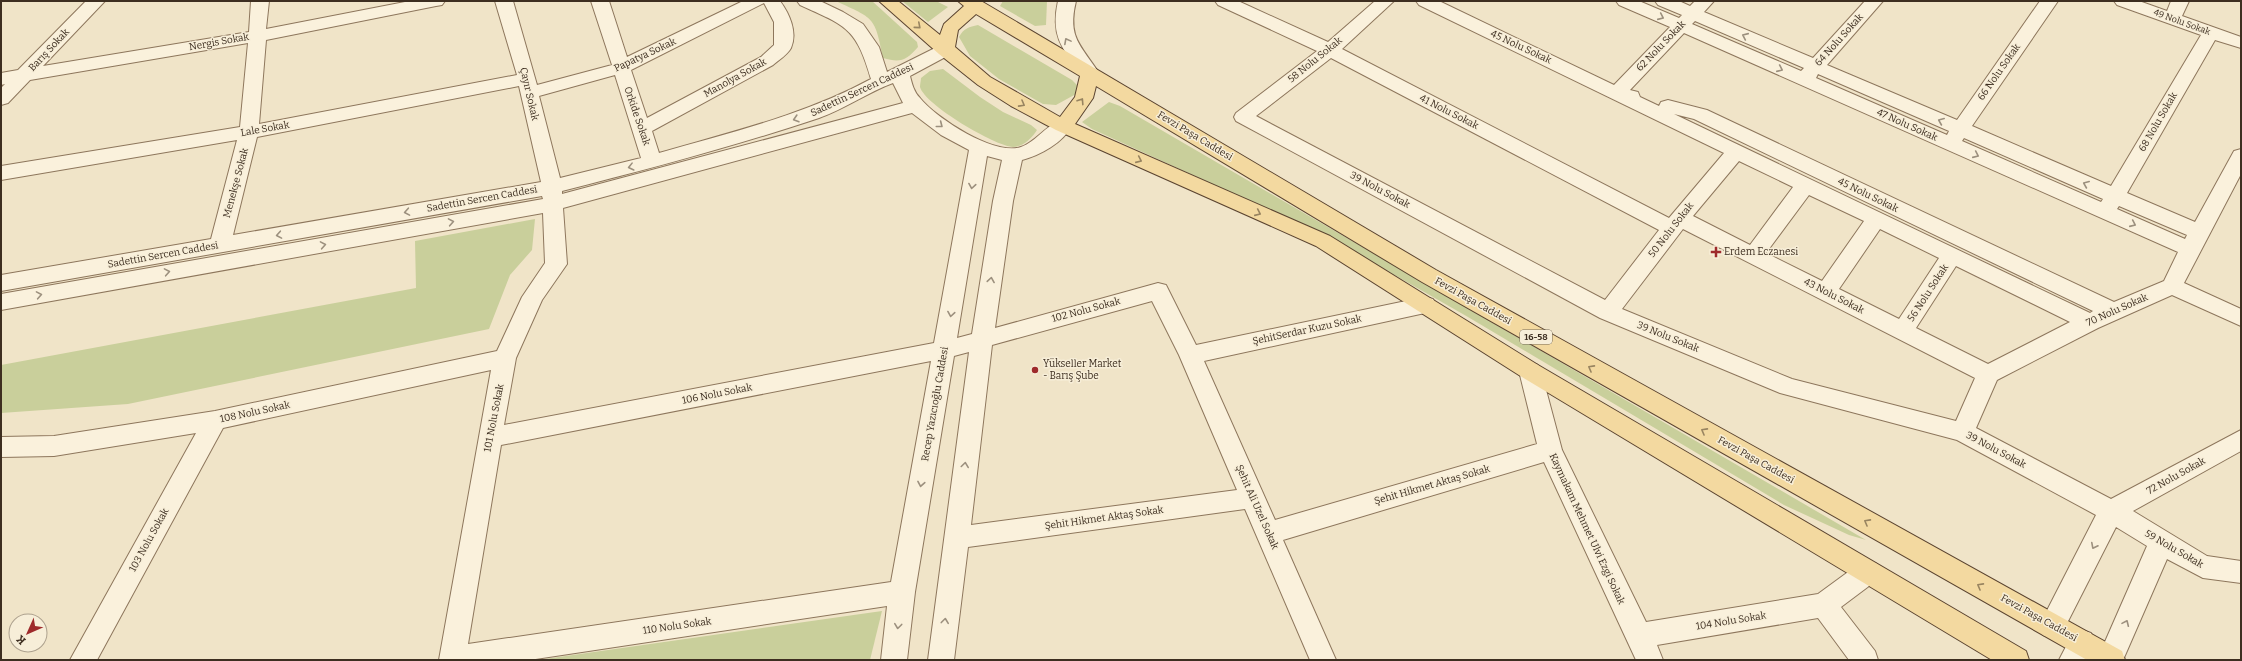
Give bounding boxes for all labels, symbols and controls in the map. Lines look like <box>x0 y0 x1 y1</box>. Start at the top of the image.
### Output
street label: 49 Nolu Sokak <box>2152 7 2213 37</box>
street label: 64 Nolu Sokak <box>1812 11 1866 69</box>
one-way arrow <box>1657 12 1664 20</box>
street label: 62 Nolu Sokak <box>1634 18 1688 74</box>
one-way arrow <box>913 22 921 29</box>
street label: Barış Sokak <box>26 26 72 74</box>
street label: 45 Nolu Sokak <box>1489 28 1554 67</box>
street label: Nergis Sokak <box>188 31 250 53</box>
one-way arrow <box>1741 33 1749 41</box>
street label: 58 Nolu Sokak <box>1286 34 1345 85</box>
street label: Papatya Sokak <box>612 35 678 75</box>
one-way arrow <box>1065 38 1072 45</box>
street label: 66 Nolu Sokak <box>1975 41 2023 103</box>
street label: Manolya Sokak <box>702 56 769 100</box>
street label: Sadettin Sercen Caddesi <box>809 61 915 119</box>
one-way arrow <box>1775 64 1783 72</box>
street label: Çayır Sokak <box>517 66 541 122</box>
street label: Orkide Sokak <box>621 85 653 147</box>
street label: 68 Nolu Sokak <box>2136 90 2180 154</box>
street label: 41 Nolu Sokak <box>1417 92 1481 132</box>
one-way arrow <box>1018 99 1025 106</box>
one-way arrow <box>1076 99 1083 106</box>
street label: 47 Nolu Sokak <box>1875 106 1940 144</box>
street label: Fevzi Paşa Caddesi <box>1155 109 1235 163</box>
one-way arrow <box>792 114 799 123</box>
one-way arrow <box>1938 118 1946 126</box>
street label: Lale Sokak <box>240 119 291 139</box>
one-way arrow <box>935 120 942 127</box>
street label: Menekşe Sokak <box>221 146 251 219</box>
one-way arrow <box>1971 150 1979 158</box>
one-way arrow <box>1135 155 1143 163</box>
one-way arrow <box>627 163 634 171</box>
street label: 39 Nolu Sokak <box>1348 169 1412 211</box>
street label: 45 Nolu Sokak <box>1836 175 1901 215</box>
one-way arrow <box>2083 180 2090 188</box>
street label: Sadettin Sercen Caddesi <box>426 183 538 215</box>
one-way arrow <box>968 183 977 189</box>
street label: 50 Nolu Sokak <box>1646 200 1696 260</box>
one-way arrow <box>404 208 410 216</box>
one-way arrow <box>1254 208 1261 216</box>
one-way arrow <box>448 218 454 227</box>
one-way arrow <box>2129 219 2137 227</box>
one-way arrow <box>276 230 282 239</box>
street label: Sadettin Sercen Caddesi <box>107 239 219 271</box>
one-way arrow <box>320 241 326 250</box>
place label: Erdem Eczanesi <box>1724 246 1798 258</box>
marker: Erdem Eczanesi <box>1711 247 1721 257</box>
street label: 56 Nolu Sokak <box>1905 262 1951 324</box>
one-way arrow <box>164 269 171 277</box>
street label: Fevzi Paşa Caddesi <box>1433 275 1513 327</box>
street label: 43 Nolu Sokak <box>1802 276 1867 317</box>
one-way arrow <box>986 277 995 283</box>
one-way arrow <box>36 291 43 300</box>
street label: 70 Nolu Sokak <box>2084 291 2150 329</box>
street label: 102 Nolu Sokak <box>1050 295 1122 325</box>
one-way arrow <box>947 311 956 317</box>
street label: ŞehitSerdar Kuzu Sokak <box>1251 312 1363 347</box>
street label: 39 Nolu Sokak <box>1635 319 1701 355</box>
road number: 16-58 <box>1520 330 1552 344</box>
street label: Recep Yazıcıoğlu Caddesi <box>918 346 951 462</box>
place label: Yükseller Market - Barış Şube <box>1043 358 1122 382</box>
marker: Yükseller Market - Barış Şube <box>1030 365 1040 375</box>
one-way arrow <box>1588 365 1595 372</box>
street label: 106 Nolu Sokak <box>681 381 753 407</box>
street label: 101 Nolu Sokak <box>482 383 507 453</box>
street label: 108 Nolu Sokak <box>219 399 291 425</box>
one-way arrow <box>1701 429 1709 436</box>
street label: 39 Nolu Sokak <box>1964 429 2028 471</box>
street label: Fevzi Paşa Caddesi <box>1716 434 1796 486</box>
street label: Kaymakam Mehmet Ulvi Ezgi Sokak <box>1547 452 1628 607</box>
street label: 72 Nolu Sokak <box>2145 455 2208 497</box>
one-way arrow <box>960 461 969 468</box>
street label: Şehit Ali Uzel Sokak <box>1233 463 1281 552</box>
street label: Şehit Hikmet Aktaş Sokak <box>1373 463 1492 507</box>
one-way arrow <box>918 481 926 487</box>
street label: Şehit Hikmet Aktaş Sokak <box>1044 504 1164 532</box>
street label: 103 Nolu Sokak <box>127 506 172 574</box>
one-way arrow <box>1864 520 1871 527</box>
street label: 59 Nolu Sokak <box>2142 527 2206 571</box>
one-way arrow <box>2091 542 2098 549</box>
one-way arrow <box>1977 583 1984 590</box>
street label: Fevzi Paşa Caddesi <box>1999 592 2079 644</box>
street label: 104 Nolu Sokak <box>1695 609 1767 632</box>
north arrow <box>8 613 48 653</box>
street label: 110 Nolu Sokak <box>642 615 712 637</box>
one-way arrow <box>940 618 949 624</box>
one-way arrow <box>2121 620 2129 627</box>
one-way arrow <box>894 623 903 629</box>
text: K <box>14 632 29 647</box>

